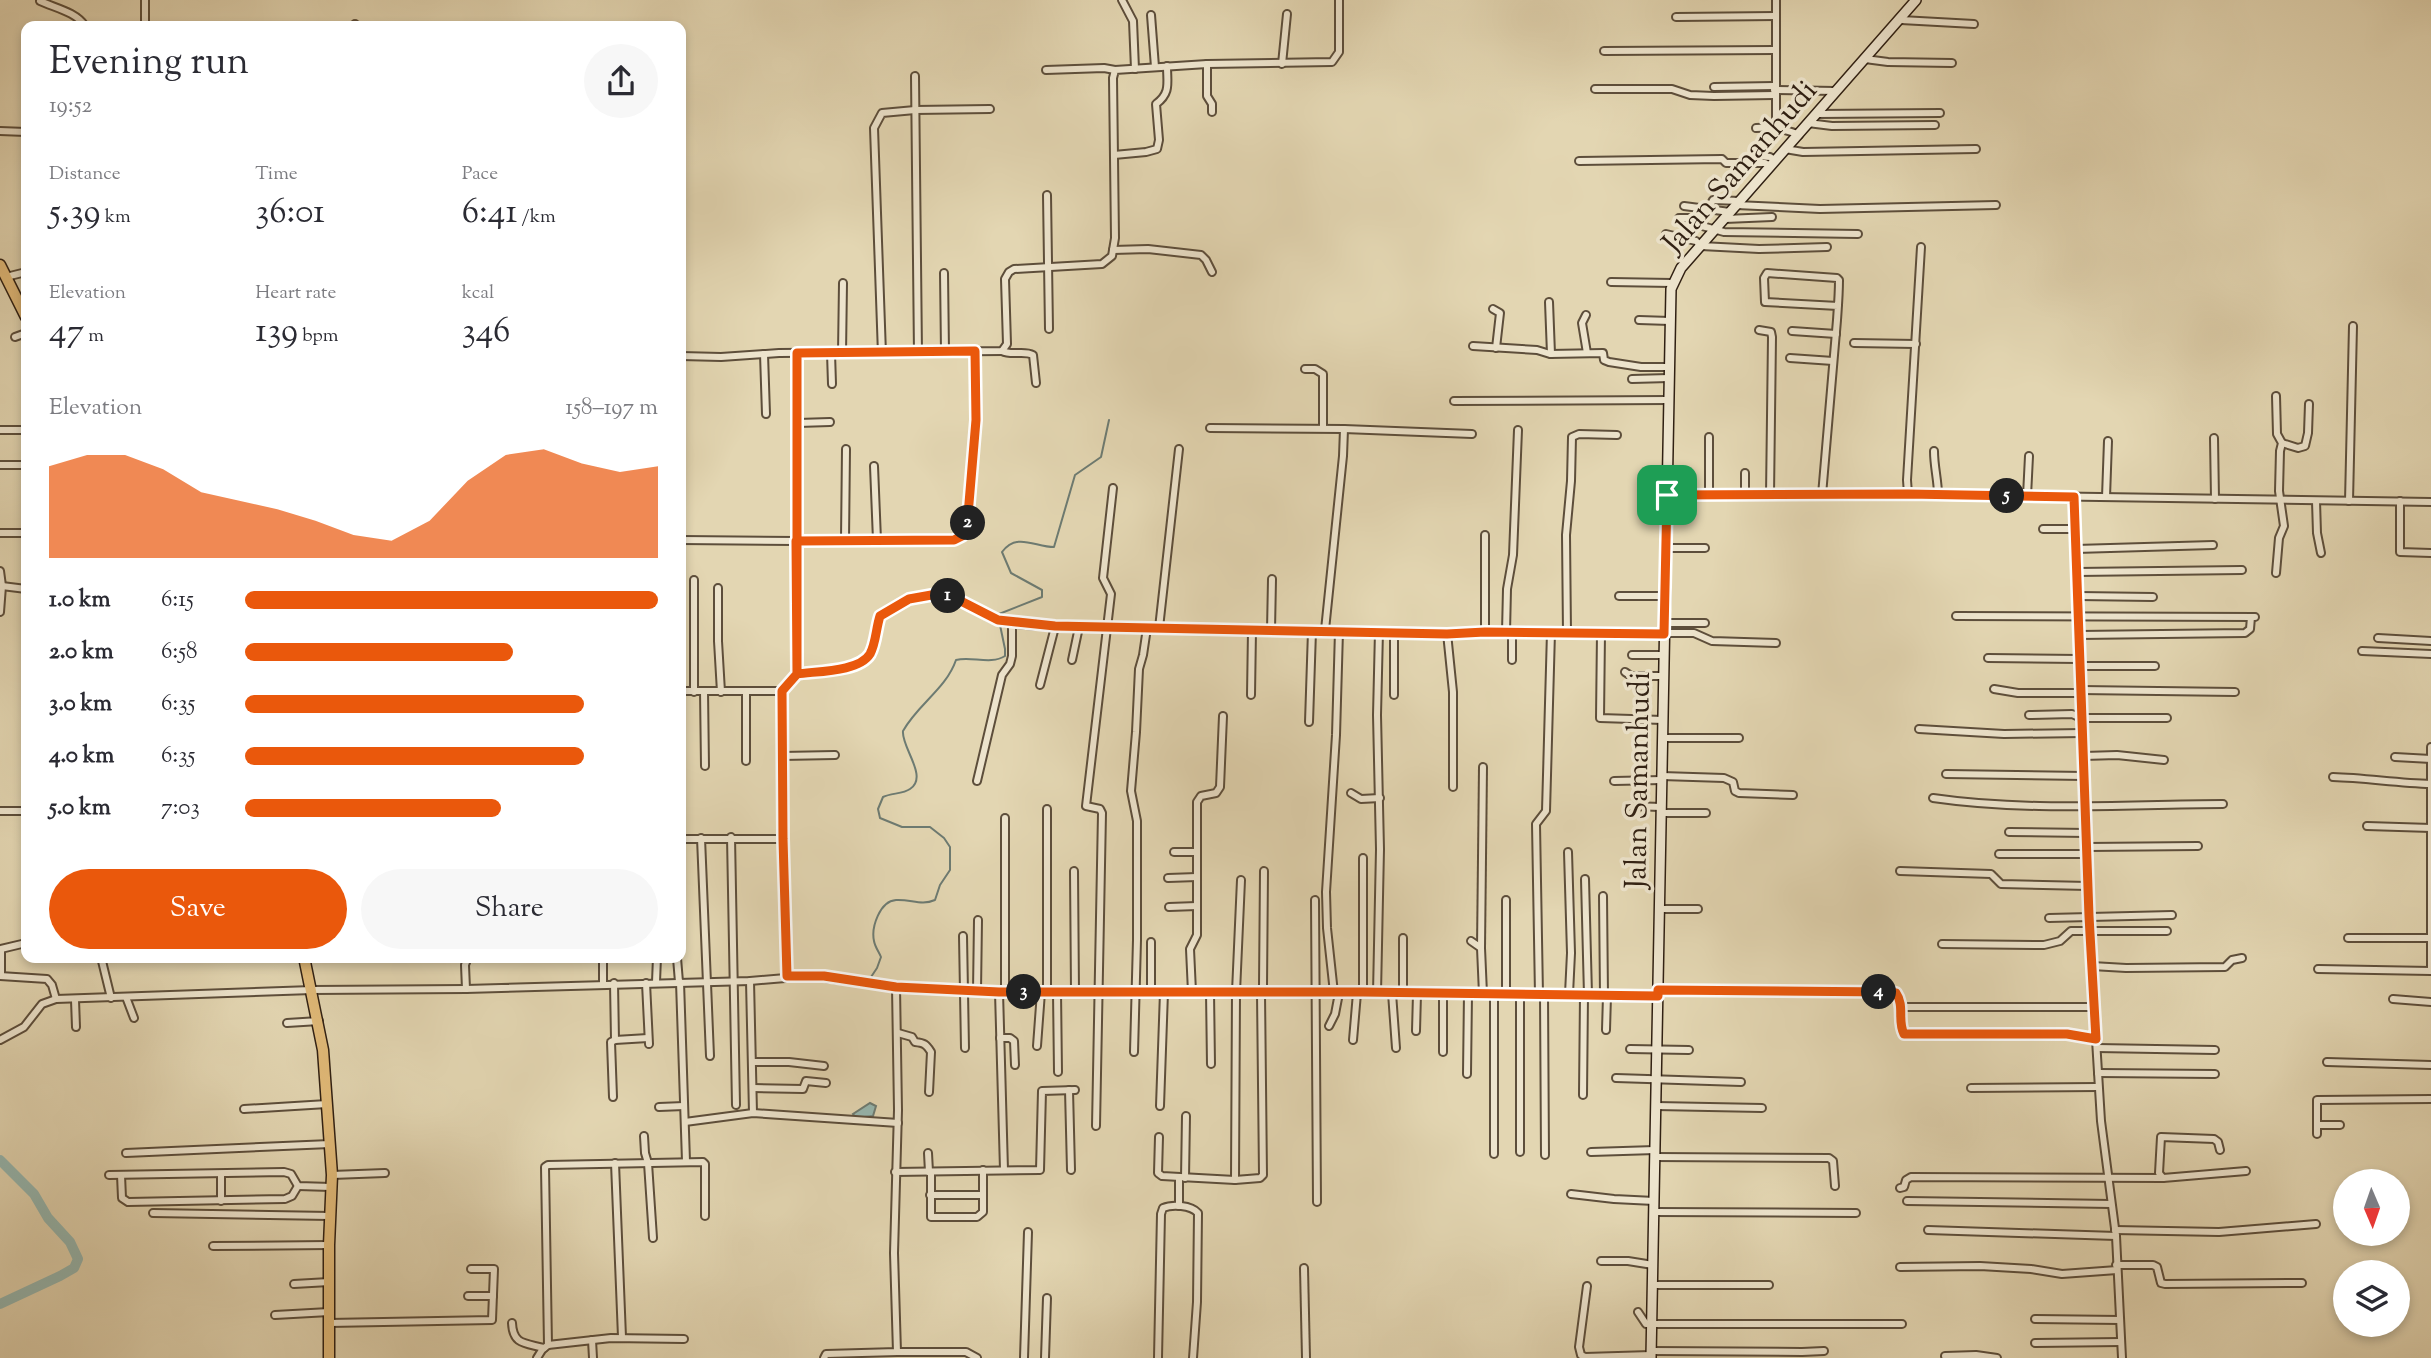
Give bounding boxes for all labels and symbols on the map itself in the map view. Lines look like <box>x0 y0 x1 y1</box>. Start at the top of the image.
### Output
street label: Jalan Samanhudi <box>1652 72 1828 265</box>
pin <box>1637 465 1697 525</box>
pin: 5 <box>1990 478 2024 514</box>
pin: 2 <box>950 505 986 540</box>
pin: 1 <box>930 578 965 614</box>
street label: Jalan Samanhudi <box>1616 671 1663 891</box>
pin: 3 <box>1006 974 1042 1010</box>
pin: 4 <box>1862 974 1896 1010</box>
north arrow <box>2333 1169 2410 1246</box>

